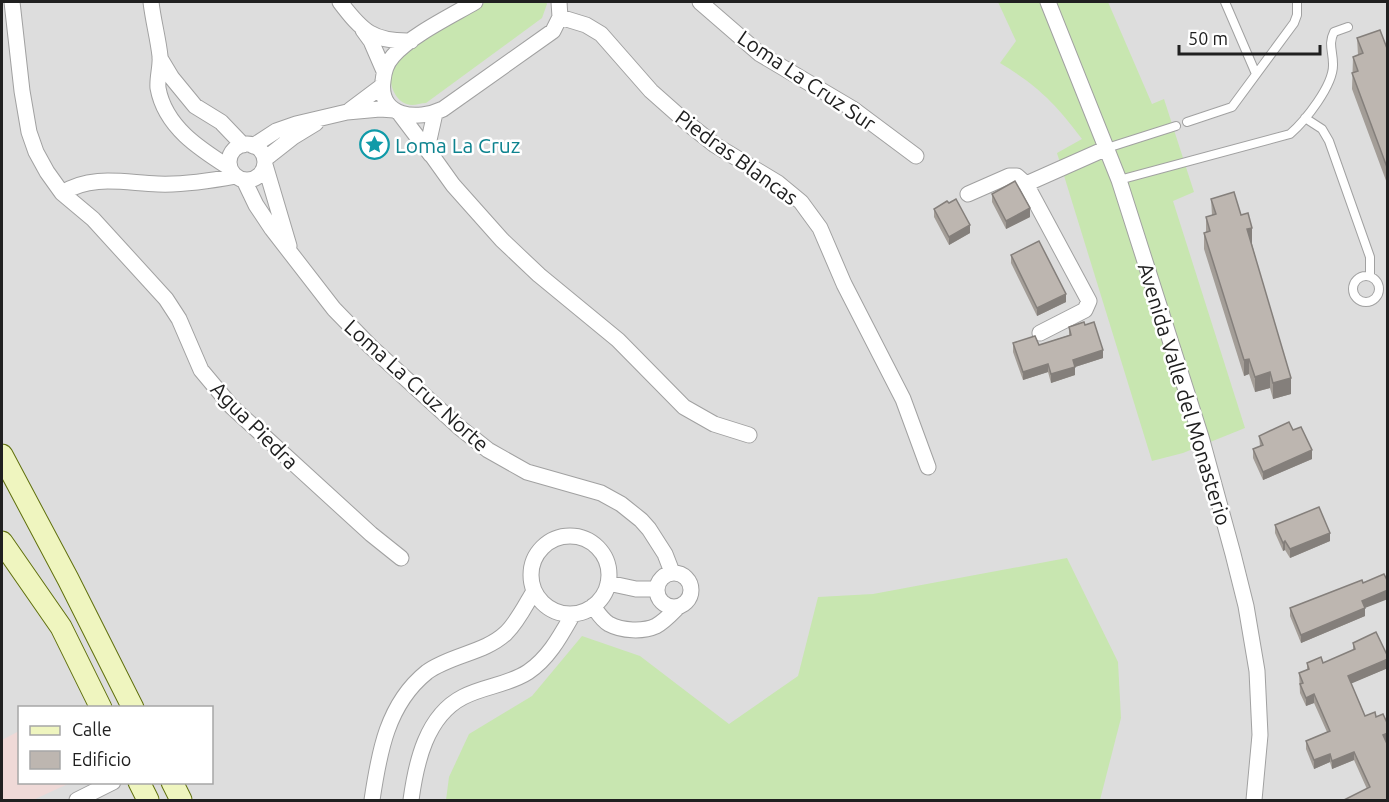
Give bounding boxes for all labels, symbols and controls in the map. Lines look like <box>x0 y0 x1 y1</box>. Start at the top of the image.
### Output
scale bar <box>1179 18 1320 56</box>
street label: Loma La Cruz Sur <box>733 25 881 135</box>
text: 50 m <box>1188 28 1228 48</box>
street label: Piedras Blancas <box>671 105 803 209</box>
place icon: Loma La Cruz <box>358 129 390 161</box>
place label: Loma La Cruz <box>395 133 521 157</box>
street label: Avenida Valle del Monasterio <box>1134 260 1236 528</box>
street label: Loma La Cruz Norte <box>340 314 494 456</box>
street label: Agua Piedra <box>206 376 304 474</box>
legend <box>18 706 213 784</box>
text: Calle <box>72 719 112 739</box>
text: Edificio <box>72 749 131 769</box>

